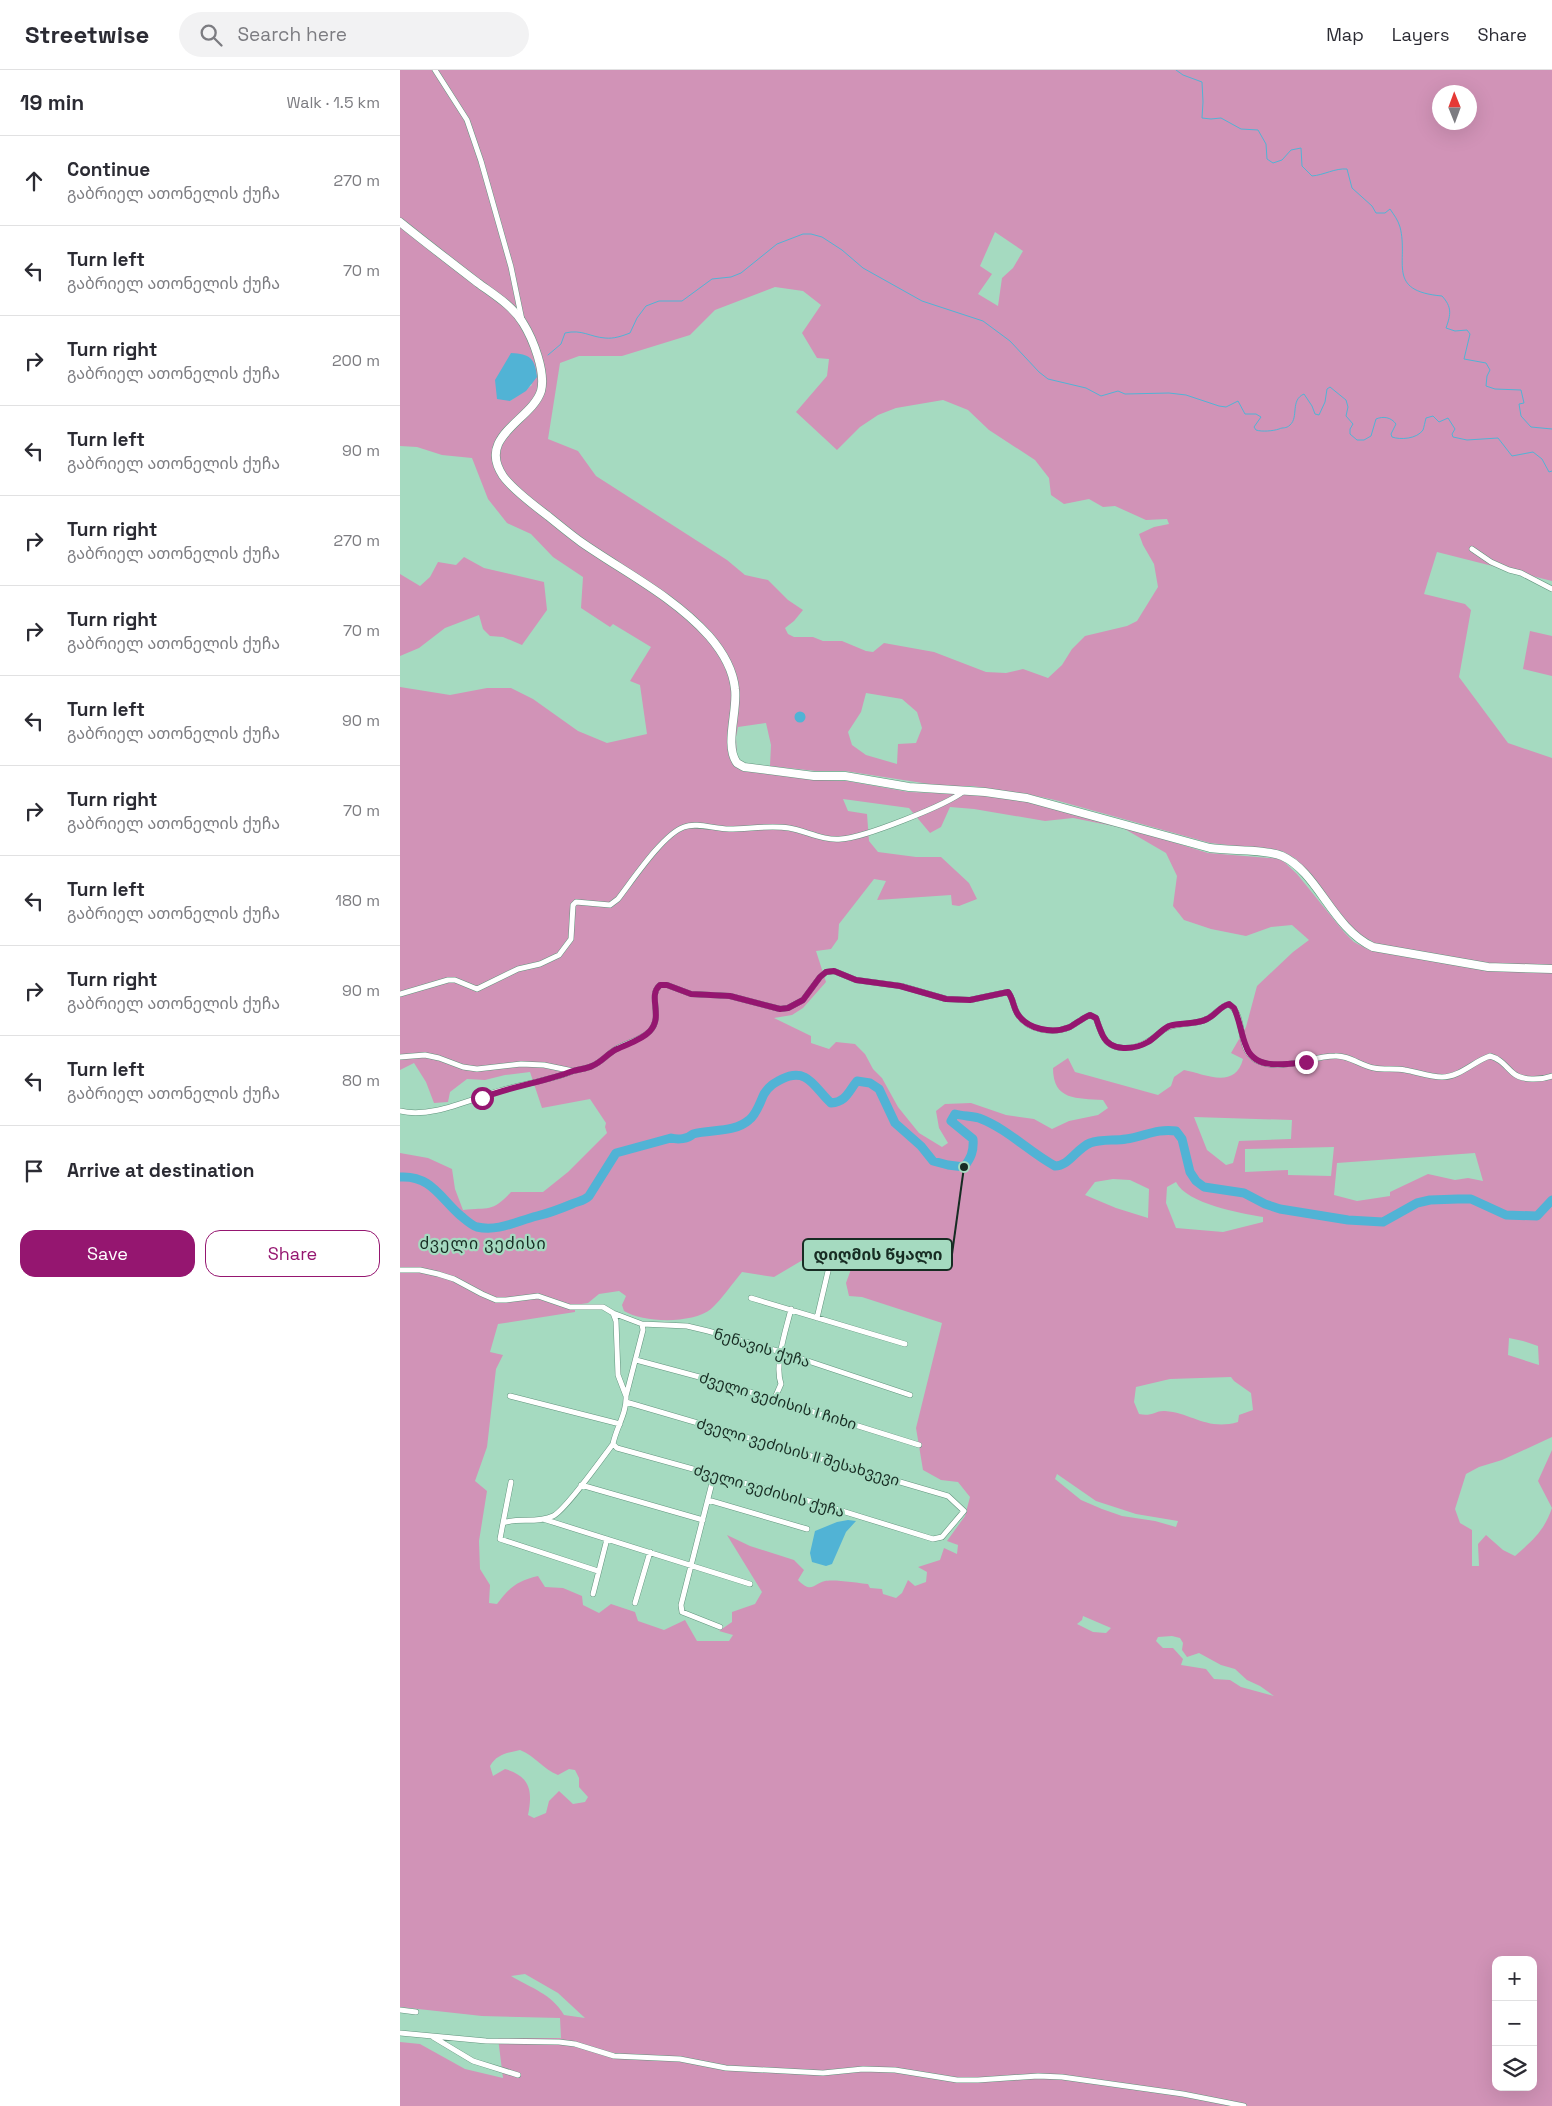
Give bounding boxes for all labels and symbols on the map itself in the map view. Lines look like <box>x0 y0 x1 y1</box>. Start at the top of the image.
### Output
north arrow <box>1432 85 1477 130</box>
route end <box>1295 1051 1318 1074</box>
route start <box>471 1087 494 1110</box>
district label: ძველი ვეძისი <box>419 1233 547 1254</box>
callout: დიღმის წყალი <box>803 1239 952 1270</box>
text: დიღმის წყალი <box>814 1244 943 1265</box>
street label: ნენავის ქუჩა <box>712 1324 813 1371</box>
street label: ძველი ვეძისის I ჩიხი <box>697 1368 859 1434</box>
street label: ძველი ვეძისის II შესახვევი <box>694 1413 902 1490</box>
street label: ძველი ვეძისის ქუჩა <box>692 1460 847 1521</box>

